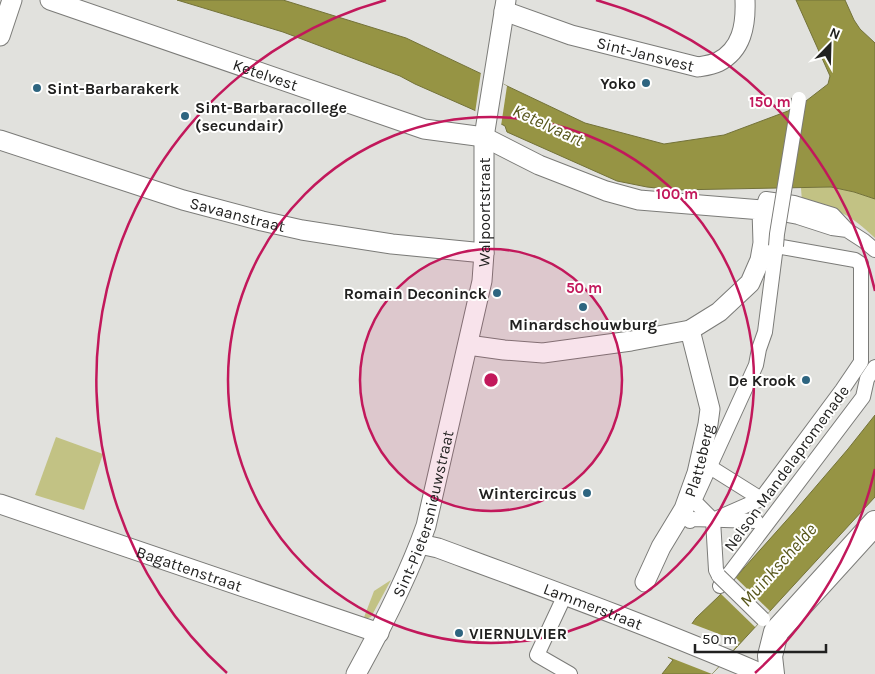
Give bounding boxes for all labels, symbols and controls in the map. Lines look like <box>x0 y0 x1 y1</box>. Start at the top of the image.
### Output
north arrow <box>805 20 855 70</box>
text: N <box>827 24 843 43</box>
street label: Sint-Jansvest <box>595 33 696 76</box>
street label: Ketelvest <box>230 55 300 95</box>
place label: Yoko <box>600 74 636 93</box>
marker: Yoko <box>640 77 652 89</box>
place label: Sint-Barbarakerk <box>47 79 180 98</box>
marker: Sint-Barbarakerk <box>31 82 43 94</box>
text: 150 m <box>749 93 791 111</box>
place label: Sint-Barbaracollege (secundair) <box>195 98 347 135</box>
water label: Ketelvaart <box>509 99 588 151</box>
marker: Sint-Barbaracollege (secundair) <box>179 110 191 122</box>
street label: Walpoortstraat <box>474 157 494 268</box>
text: 100 m <box>656 185 698 203</box>
street label: Savaanstraat <box>188 193 287 236</box>
text: 50 m <box>566 279 602 297</box>
place label: Romain Deconinck <box>344 284 488 303</box>
marker: Romain Deconinck <box>491 287 503 299</box>
marker: Minardschouwburg <box>577 301 589 313</box>
place label: Minardschouwburg <box>509 315 657 334</box>
centre of rings <box>482 371 500 389</box>
place label: De Krook <box>728 371 797 390</box>
marker: De Krook <box>800 374 812 386</box>
street label: Nelson Mandelapromenade <box>720 382 853 555</box>
street label: Platteberg <box>680 422 718 499</box>
street label: Sint-Pietersnieuwstraat <box>389 428 458 600</box>
place label: Wintercircus <box>479 484 577 503</box>
marker: Wintercircus <box>581 487 593 499</box>
water label: Muinkschelde <box>735 519 821 611</box>
street label: Bagattenstraat <box>134 542 245 596</box>
street label: Lammerstraat <box>541 579 645 634</box>
scale bar <box>695 622 826 654</box>
place label: VIERNULVIER <box>469 624 567 643</box>
marker: VIERNULVIER <box>453 627 465 639</box>
text: 50 m <box>702 630 737 648</box>

